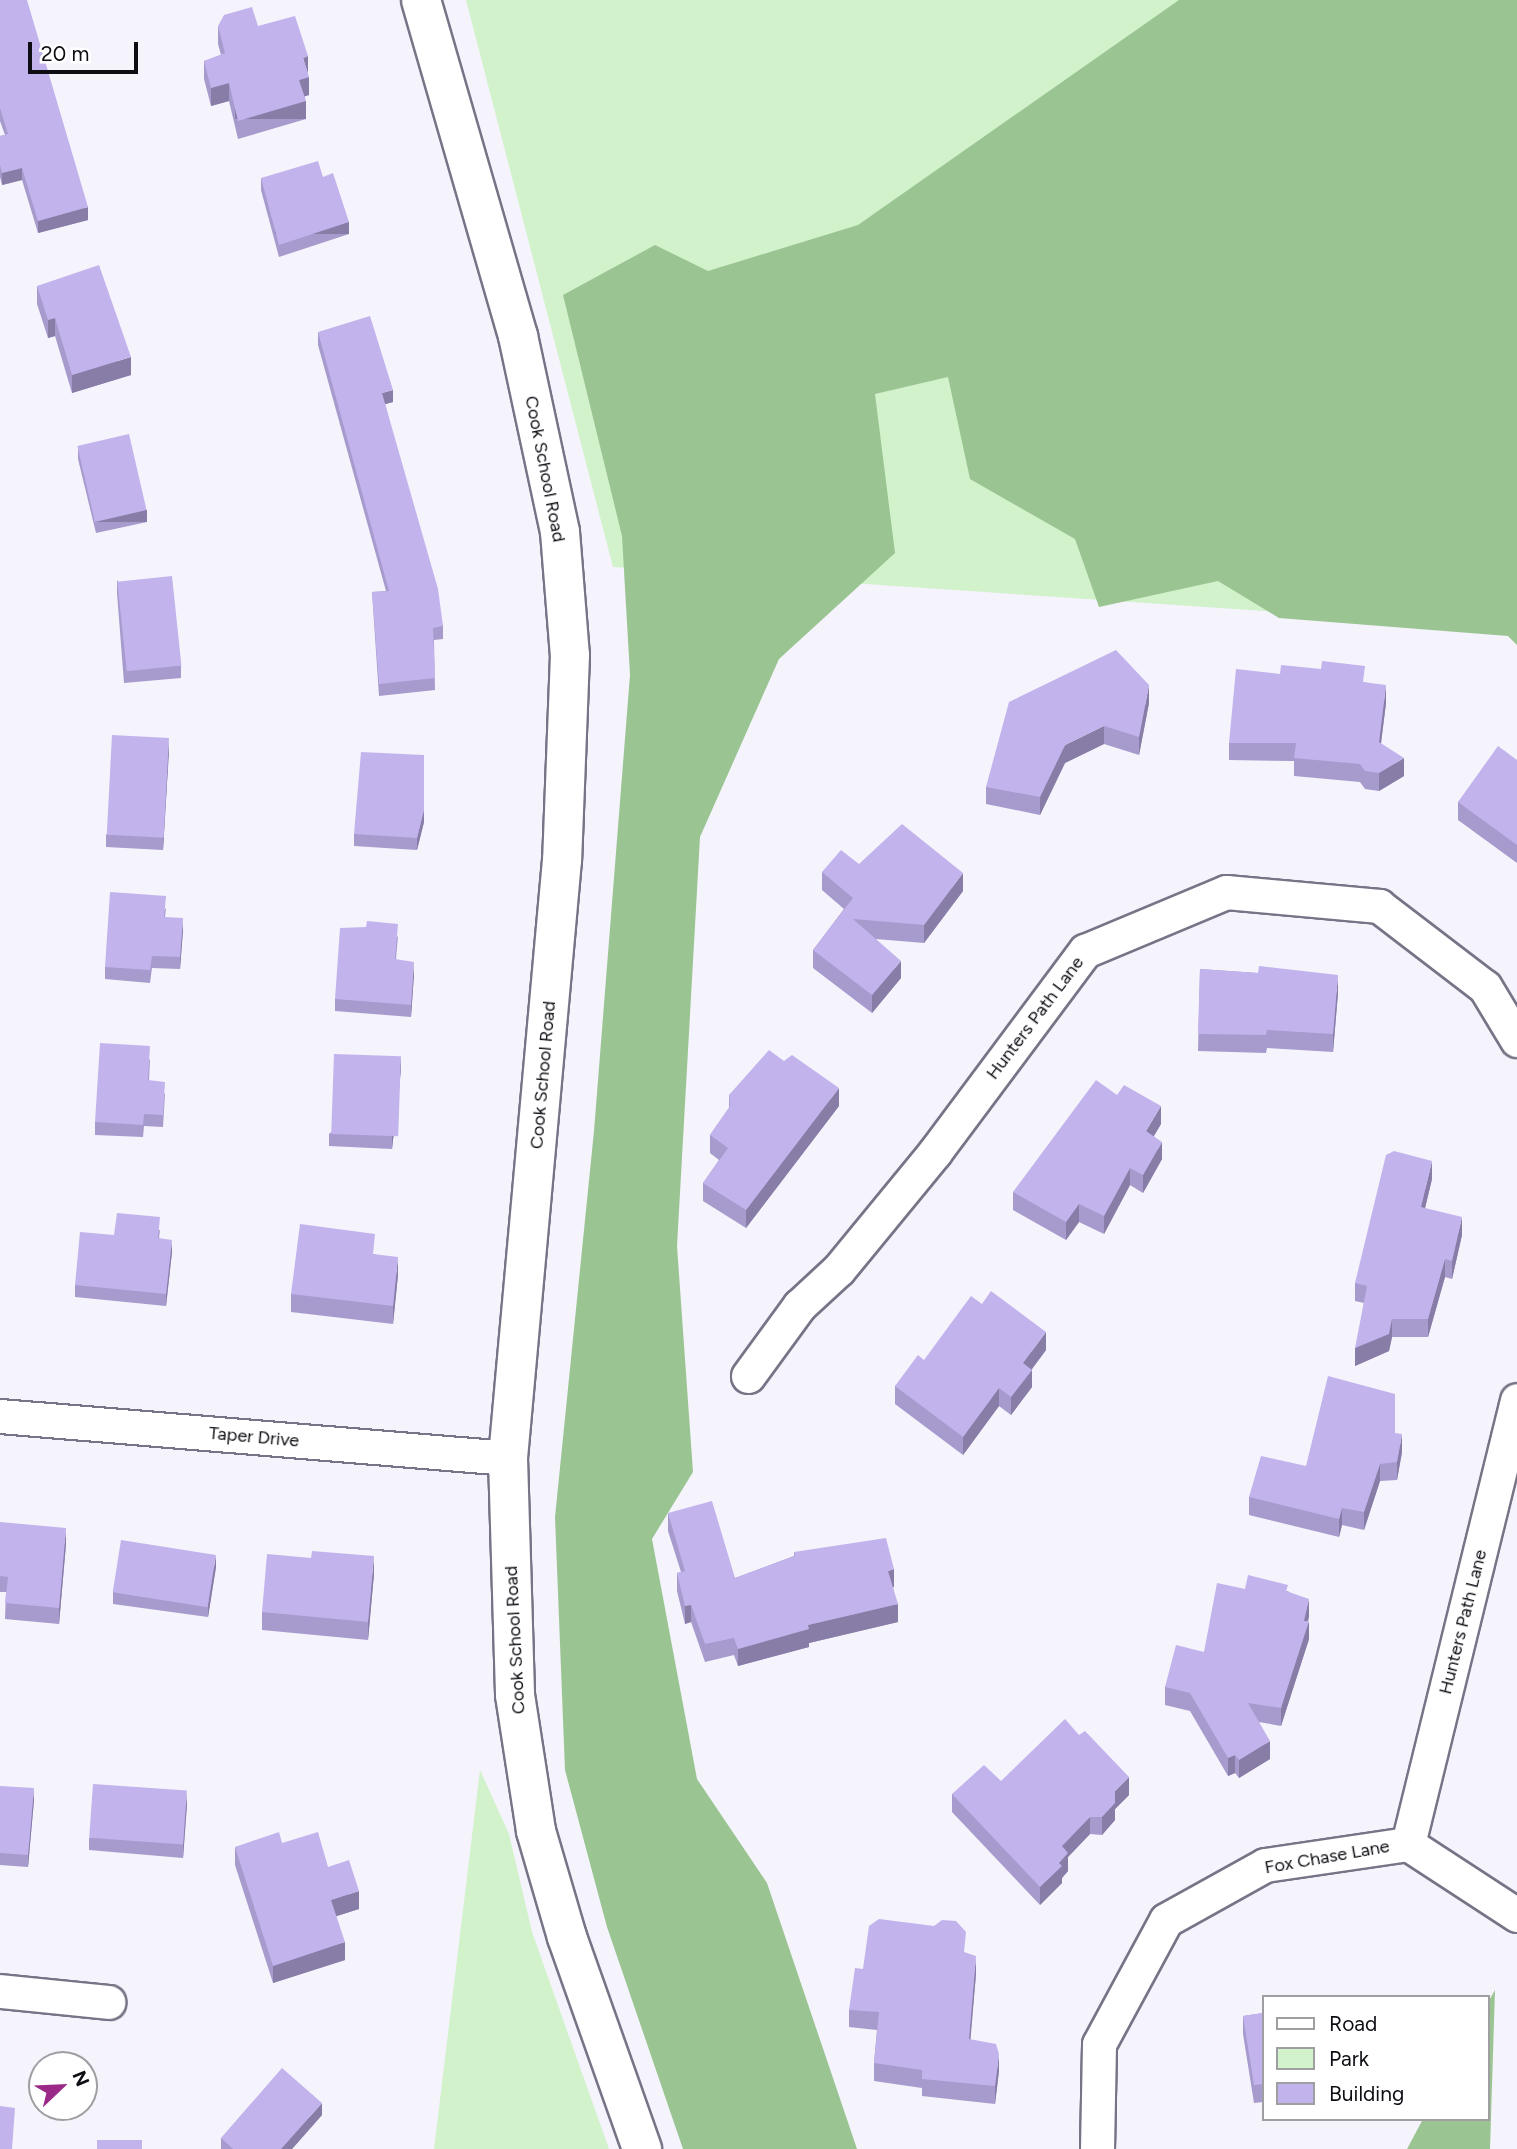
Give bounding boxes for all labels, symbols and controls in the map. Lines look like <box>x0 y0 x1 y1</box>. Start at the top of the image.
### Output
scale bar <box>32 28 142 72</box>
text: 20 m <box>41 41 89 66</box>
street label: Cook School Road <box>520 394 570 544</box>
street label: Hunters Path Lane <box>982 952 1088 1084</box>
street label: Cook School Road <box>526 1000 560 1150</box>
street label: Taper Drive <box>208 1422 300 1452</box>
street label: Hunters Path Lane <box>1435 1547 1491 1697</box>
street label: Cook School Road <box>500 1565 530 1715</box>
street label: Fox Chase Lane <box>1263 1835 1391 1879</box>
legend <box>1262 1995 1489 2121</box>
text: Road <box>1329 2011 1377 2036</box>
text: Park <box>1329 2046 1369 2071</box>
north arrow <box>28 2051 98 2121</box>
text: N <box>67 2067 94 2090</box>
text: Building <box>1329 2081 1404 2106</box>

